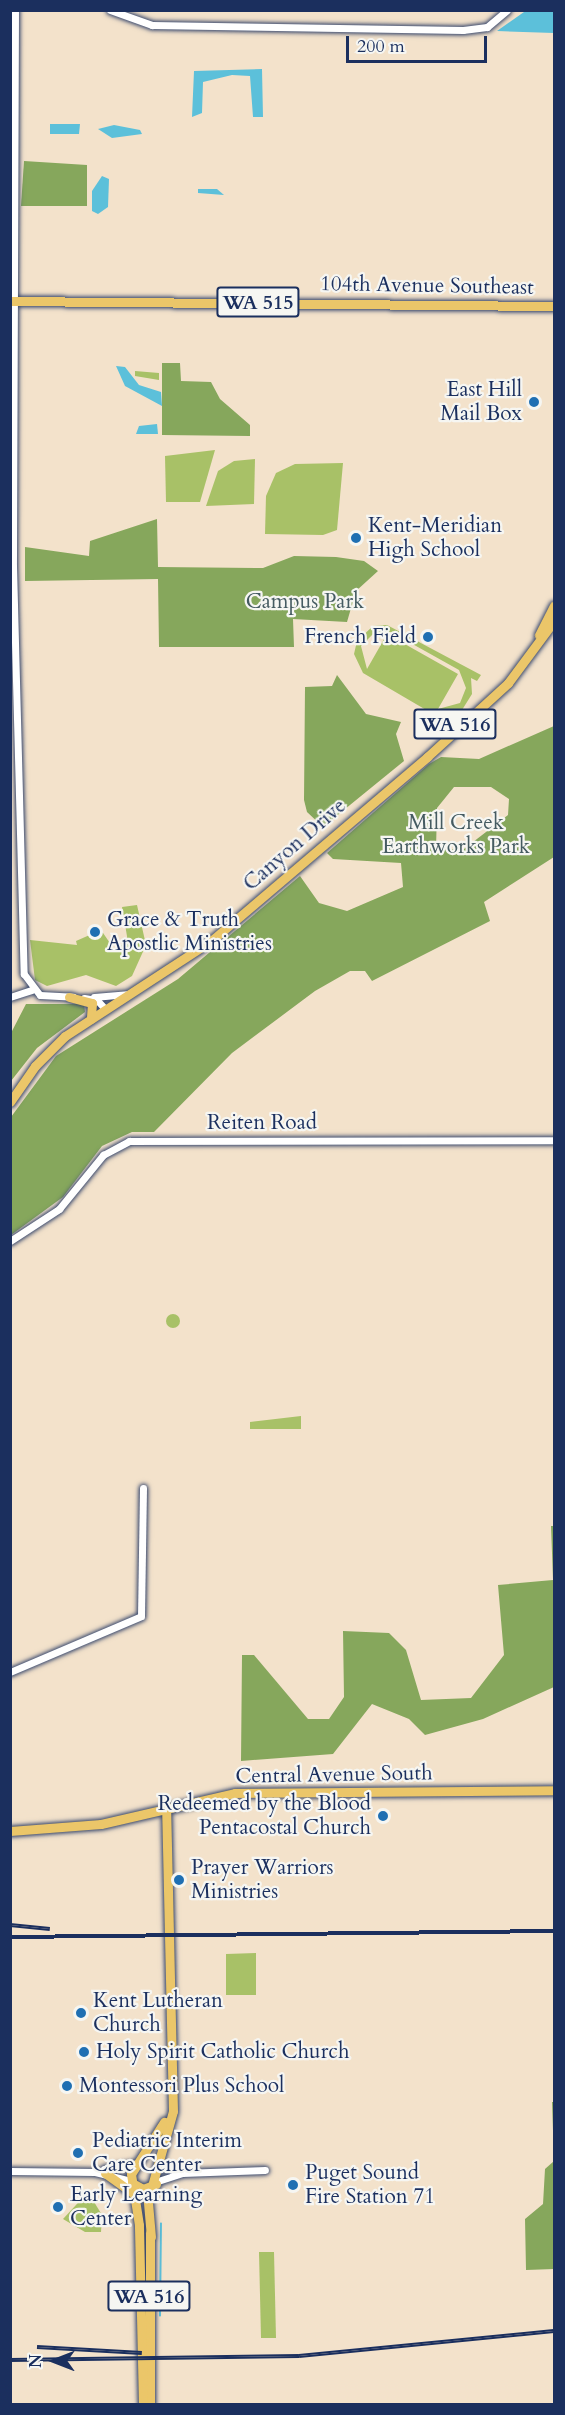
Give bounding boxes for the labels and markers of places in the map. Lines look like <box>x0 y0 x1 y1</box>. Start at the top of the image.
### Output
place label: East Hill Mail Box <box>440 377 522 427</box>
marker: East Hill Mail Box <box>527 395 541 409</box>
place label: Kent-Meridian High School <box>368 513 502 563</box>
marker: Kent-Meridian High School <box>349 531 363 545</box>
place label: French Field <box>304 624 416 650</box>
marker: French Field <box>421 630 435 644</box>
place label: Grace & Truth Apostlic Ministries <box>107 907 272 957</box>
marker: Grace & Truth Apostlic Ministries <box>88 925 102 939</box>
place label: Redeemed by the Blood Pentacostal Church <box>158 1791 371 1841</box>
marker: Redeemed by the Blood Pentacostal Church <box>376 1809 390 1823</box>
place label: Prayer Warriors Ministries <box>191 1855 334 1905</box>
marker: Prayer Warriors Ministries <box>172 1873 186 1887</box>
place label: Kent Lutheran Church <box>93 1988 223 2038</box>
marker: Kent Lutheran Church <box>74 2006 88 2020</box>
place label: Holy Spirit Catholic Church <box>96 2039 349 2065</box>
marker: Holy Spirit Catholic Church <box>77 2045 91 2059</box>
place label: Montessori Plus School <box>79 2073 284 2099</box>
marker: Montessori Plus School <box>60 2079 74 2093</box>
place label: Pediatric Interim Care Center <box>92 2128 242 2178</box>
marker: Pediatric Interim Care Center <box>69 2144 87 2162</box>
place label: Puget Sound Fire Station 71 <box>305 2160 435 2210</box>
marker: Puget Sound Fire Station 71 <box>286 2178 300 2192</box>
place label: Early Learning Center <box>70 2182 202 2232</box>
marker: Early Learning Center <box>51 2200 65 2214</box>

